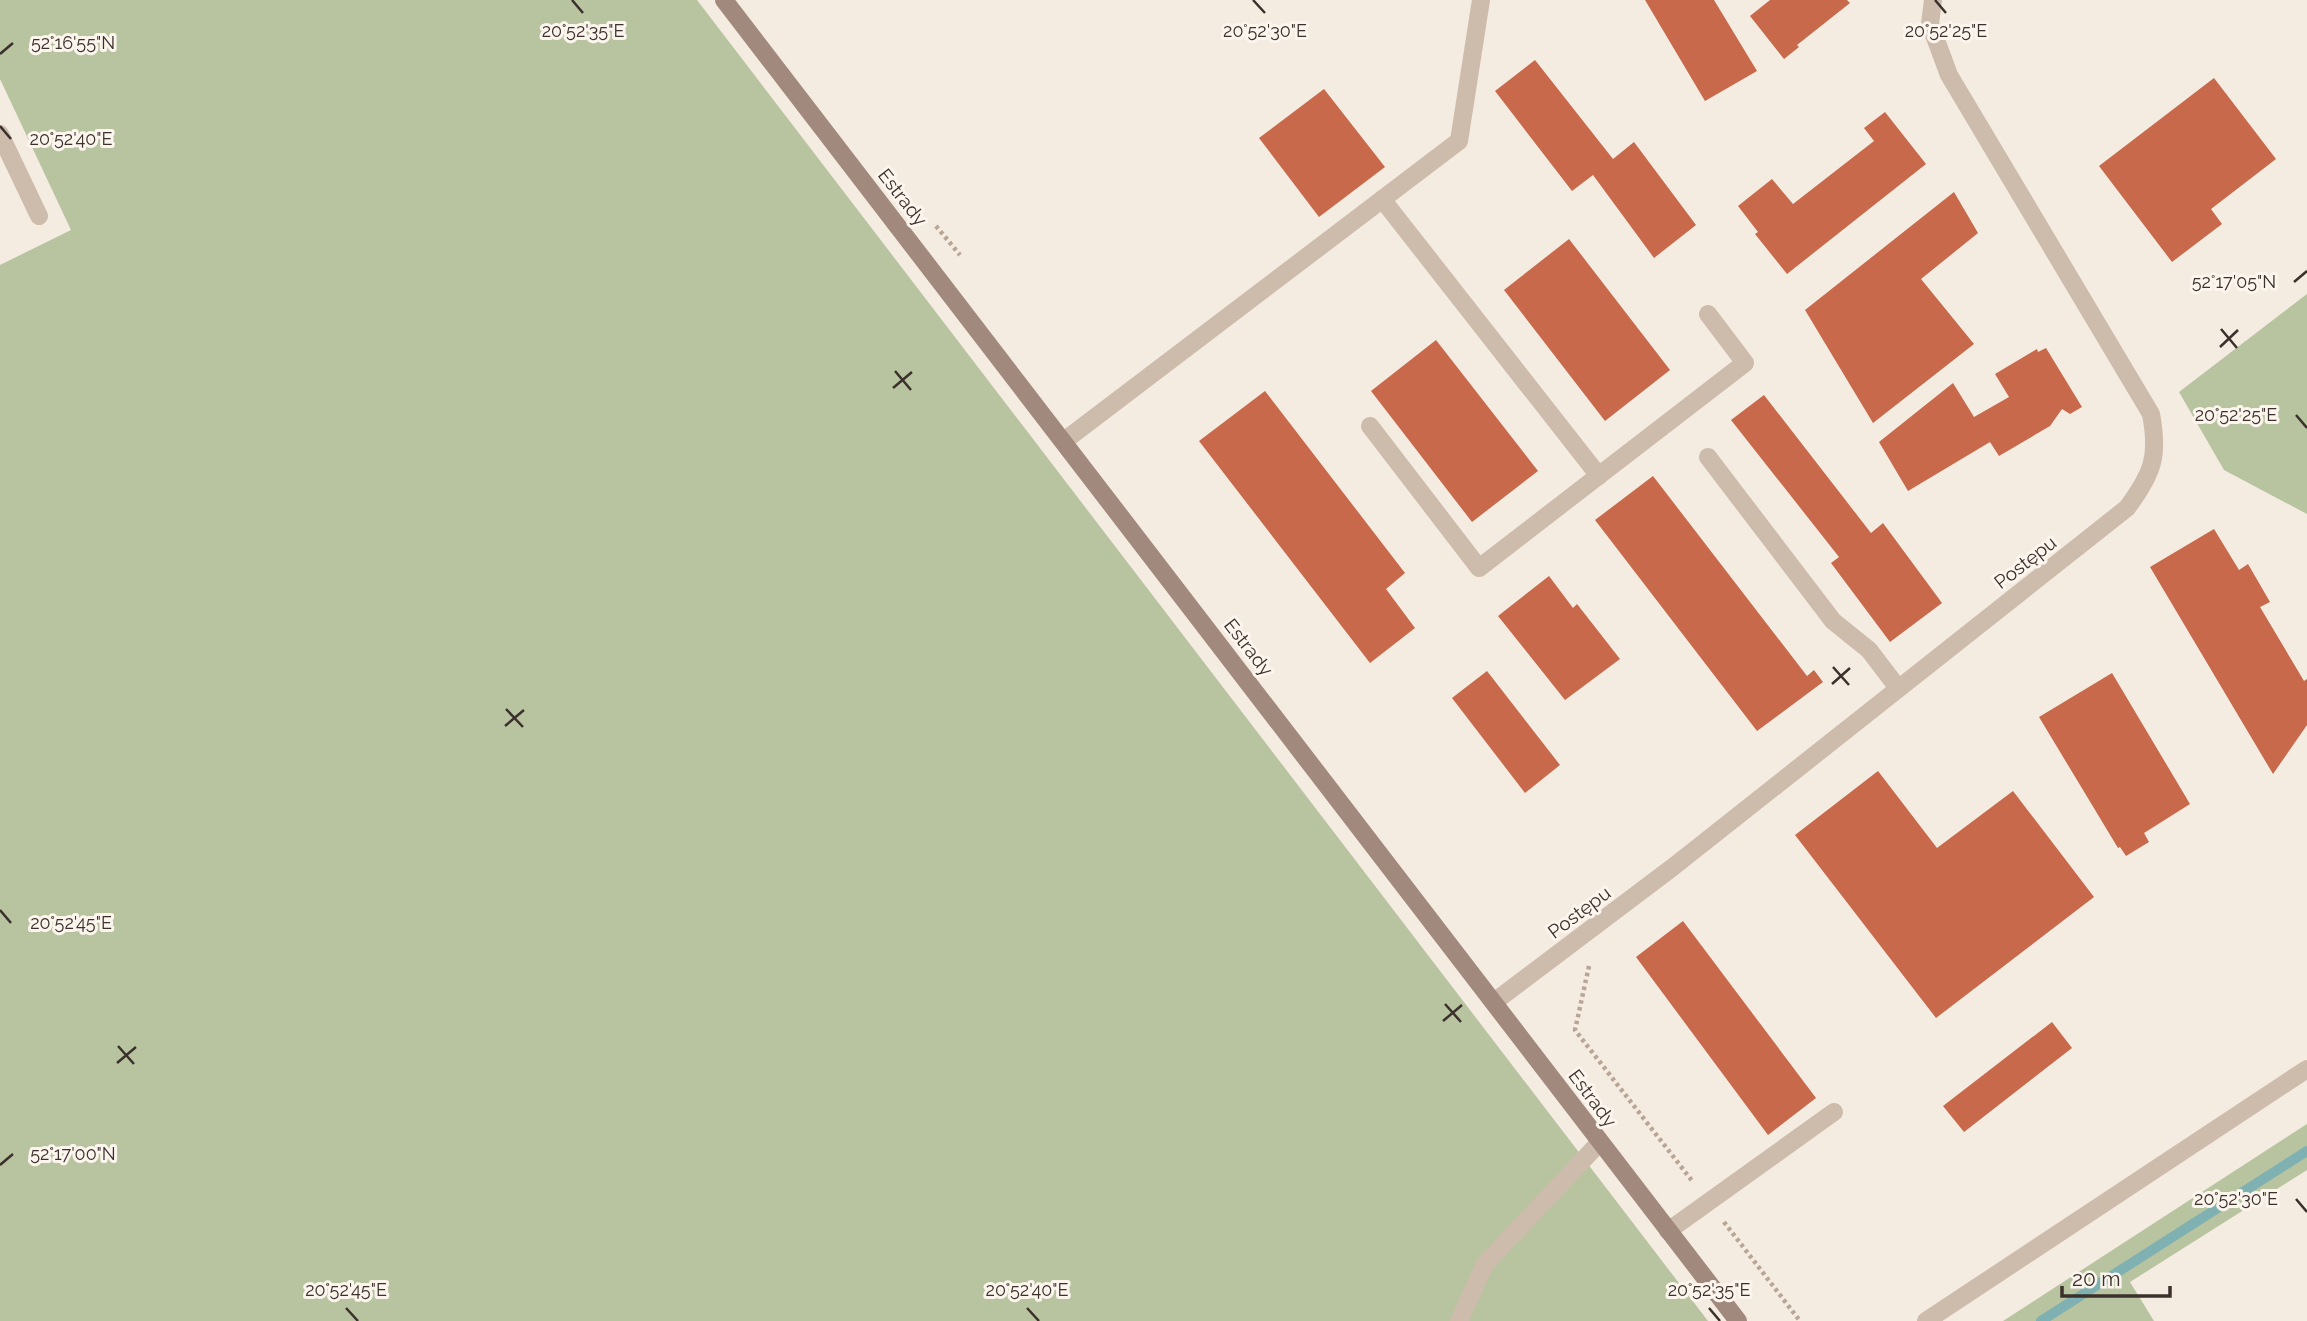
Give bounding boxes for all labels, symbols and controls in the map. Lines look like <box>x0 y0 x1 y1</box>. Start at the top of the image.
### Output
text: 20°52'35"E <box>542 20 624 41</box>
text: 20°52'30"E <box>1223 20 1307 41</box>
text: 20°52'25"E <box>1905 20 1987 41</box>
text: 52°16'55"N <box>31 32 115 53</box>
text: 20°52'40"E <box>30 128 112 149</box>
street label: Estrady <box>874 164 932 230</box>
text: 52°17'05"N <box>2192 271 2276 292</box>
text: 20°52'25"E <box>2195 404 2277 425</box>
street label: Postępu <box>1990 531 2060 593</box>
street label: Estrady <box>1220 614 1278 680</box>
street label: Postępu <box>1543 881 1615 943</box>
text: 20°52'45"E <box>30 912 112 933</box>
street label: Estrady <box>1564 1065 1622 1131</box>
text: 52°17'00"N <box>30 1143 116 1164</box>
text: 20°52'30"E <box>2194 1188 2278 1209</box>
scale bar <box>2062 1254 2170 1298</box>
text: 20 m <box>2072 1266 2120 1291</box>
text: 20°52'45"E <box>305 1279 387 1300</box>
text: 20°52'40"E <box>986 1279 1068 1300</box>
text: 20°52'35"E <box>1668 1279 1750 1300</box>

